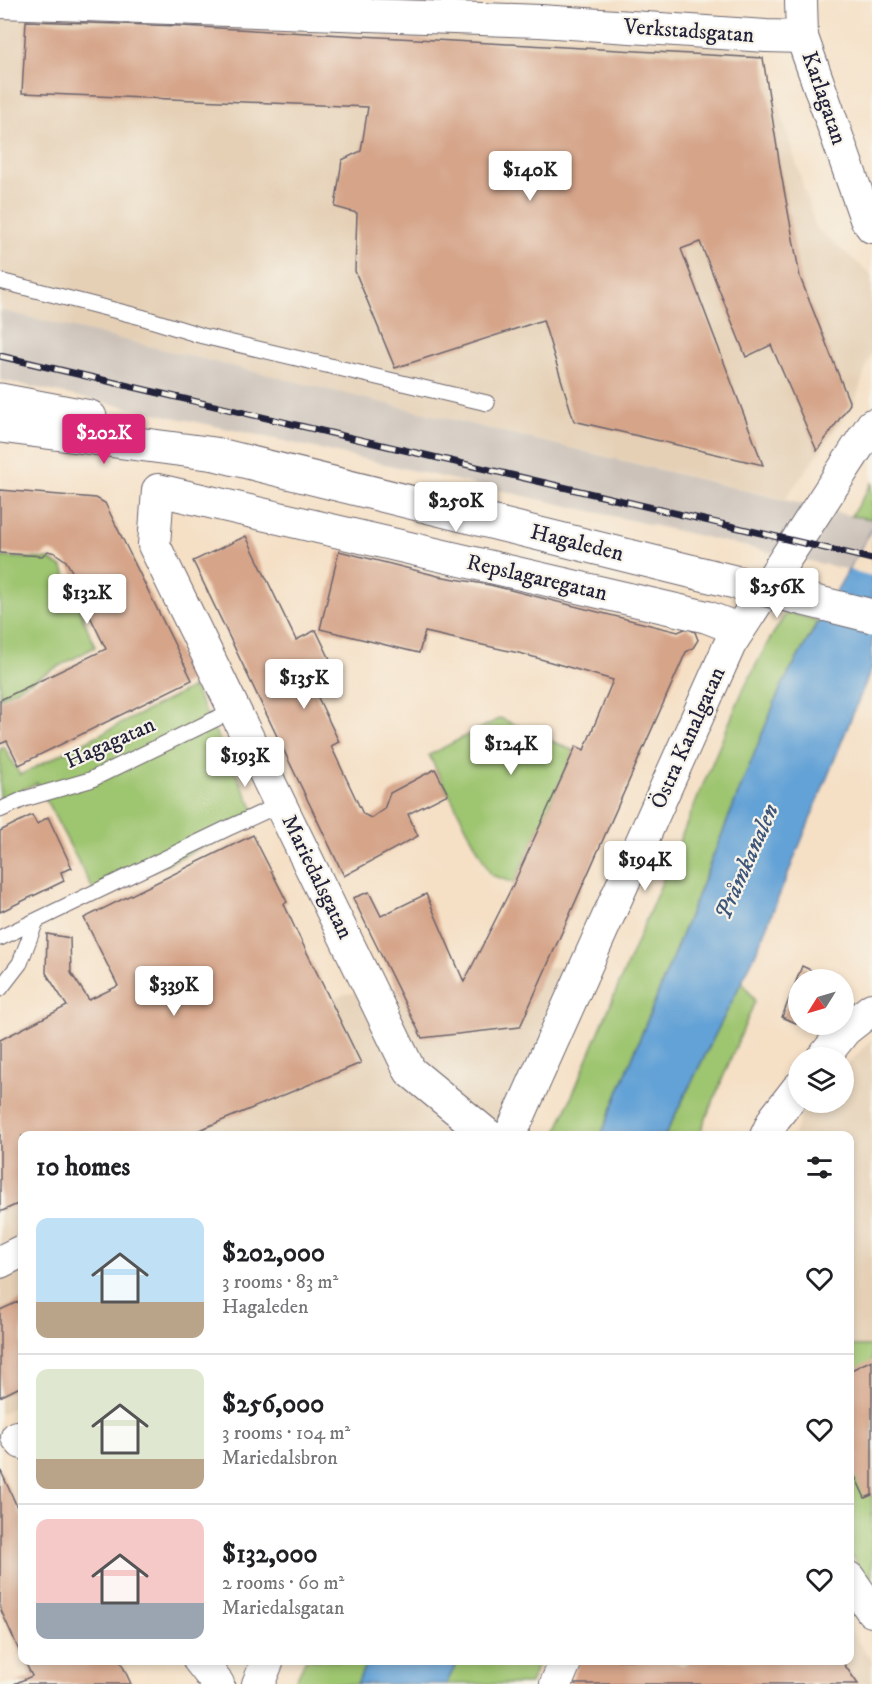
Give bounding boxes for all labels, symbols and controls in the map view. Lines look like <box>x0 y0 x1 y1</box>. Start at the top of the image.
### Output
street label: Verkstadsgatan <box>622 13 756 49</box>
street label: Karlagatan <box>795 48 853 149</box>
pin: $140K <box>488 151 572 202</box>
text: $140K <box>503 158 557 183</box>
pin: $202K <box>62 414 146 465</box>
text: $202K <box>76 421 132 446</box>
pin: $250K <box>414 482 498 533</box>
text: $250K <box>428 489 484 514</box>
street label: Hagaleden <box>528 518 627 568</box>
street label: Repslagaregatan <box>464 549 610 607</box>
pin: $256K <box>735 568 819 619</box>
pin: $132K <box>45 574 129 625</box>
text: $256K <box>749 575 805 600</box>
text: $132K <box>62 581 112 606</box>
pin: $135K <box>262 659 346 710</box>
street label: Östra Kanalgatan <box>645 662 732 813</box>
text: $135K <box>279 666 329 691</box>
street label: Hagagatan <box>61 711 160 775</box>
pin: $124K <box>469 725 553 776</box>
text: $124K <box>484 732 538 757</box>
pin: $193K <box>203 737 287 788</box>
text: $193K <box>220 744 270 769</box>
water label: Pråmkanalen <box>708 799 786 925</box>
street label: Mariedalsgatan <box>275 811 359 944</box>
pin: $194K <box>603 841 687 892</box>
text: $194K <box>618 848 672 873</box>
pin: $339K <box>132 966 216 1017</box>
north arrow <box>788 969 854 1035</box>
map controls <box>788 969 854 1113</box>
text: $339K <box>149 973 199 998</box>
button: layers <box>788 1047 854 1113</box>
text: 10 homes <box>36 1151 130 1184</box>
icon: filters <box>803 1151 836 1184</box>
text: $202,000 <box>222 1237 325 1270</box>
icon: home <box>84 1242 156 1314</box>
icon: heart <box>803 1262 836 1295</box>
text: 3 rooms · 83 m² <box>222 1270 338 1295</box>
text: Hagaleden <box>222 1295 308 1320</box>
text: $256,000 <box>222 1388 324 1421</box>
icon: home <box>84 1393 156 1465</box>
icon: heart <box>803 1413 836 1446</box>
text: 3 rooms · 104 m² <box>222 1421 350 1446</box>
text: Mariedalsbron <box>222 1446 338 1471</box>
text: $132,000 <box>222 1538 317 1571</box>
icon: home <box>84 1543 156 1615</box>
icon: heart <box>803 1563 836 1596</box>
text: 2 rooms · 60 m² <box>222 1571 344 1596</box>
text: Mariedalsgatan <box>222 1596 344 1621</box>

